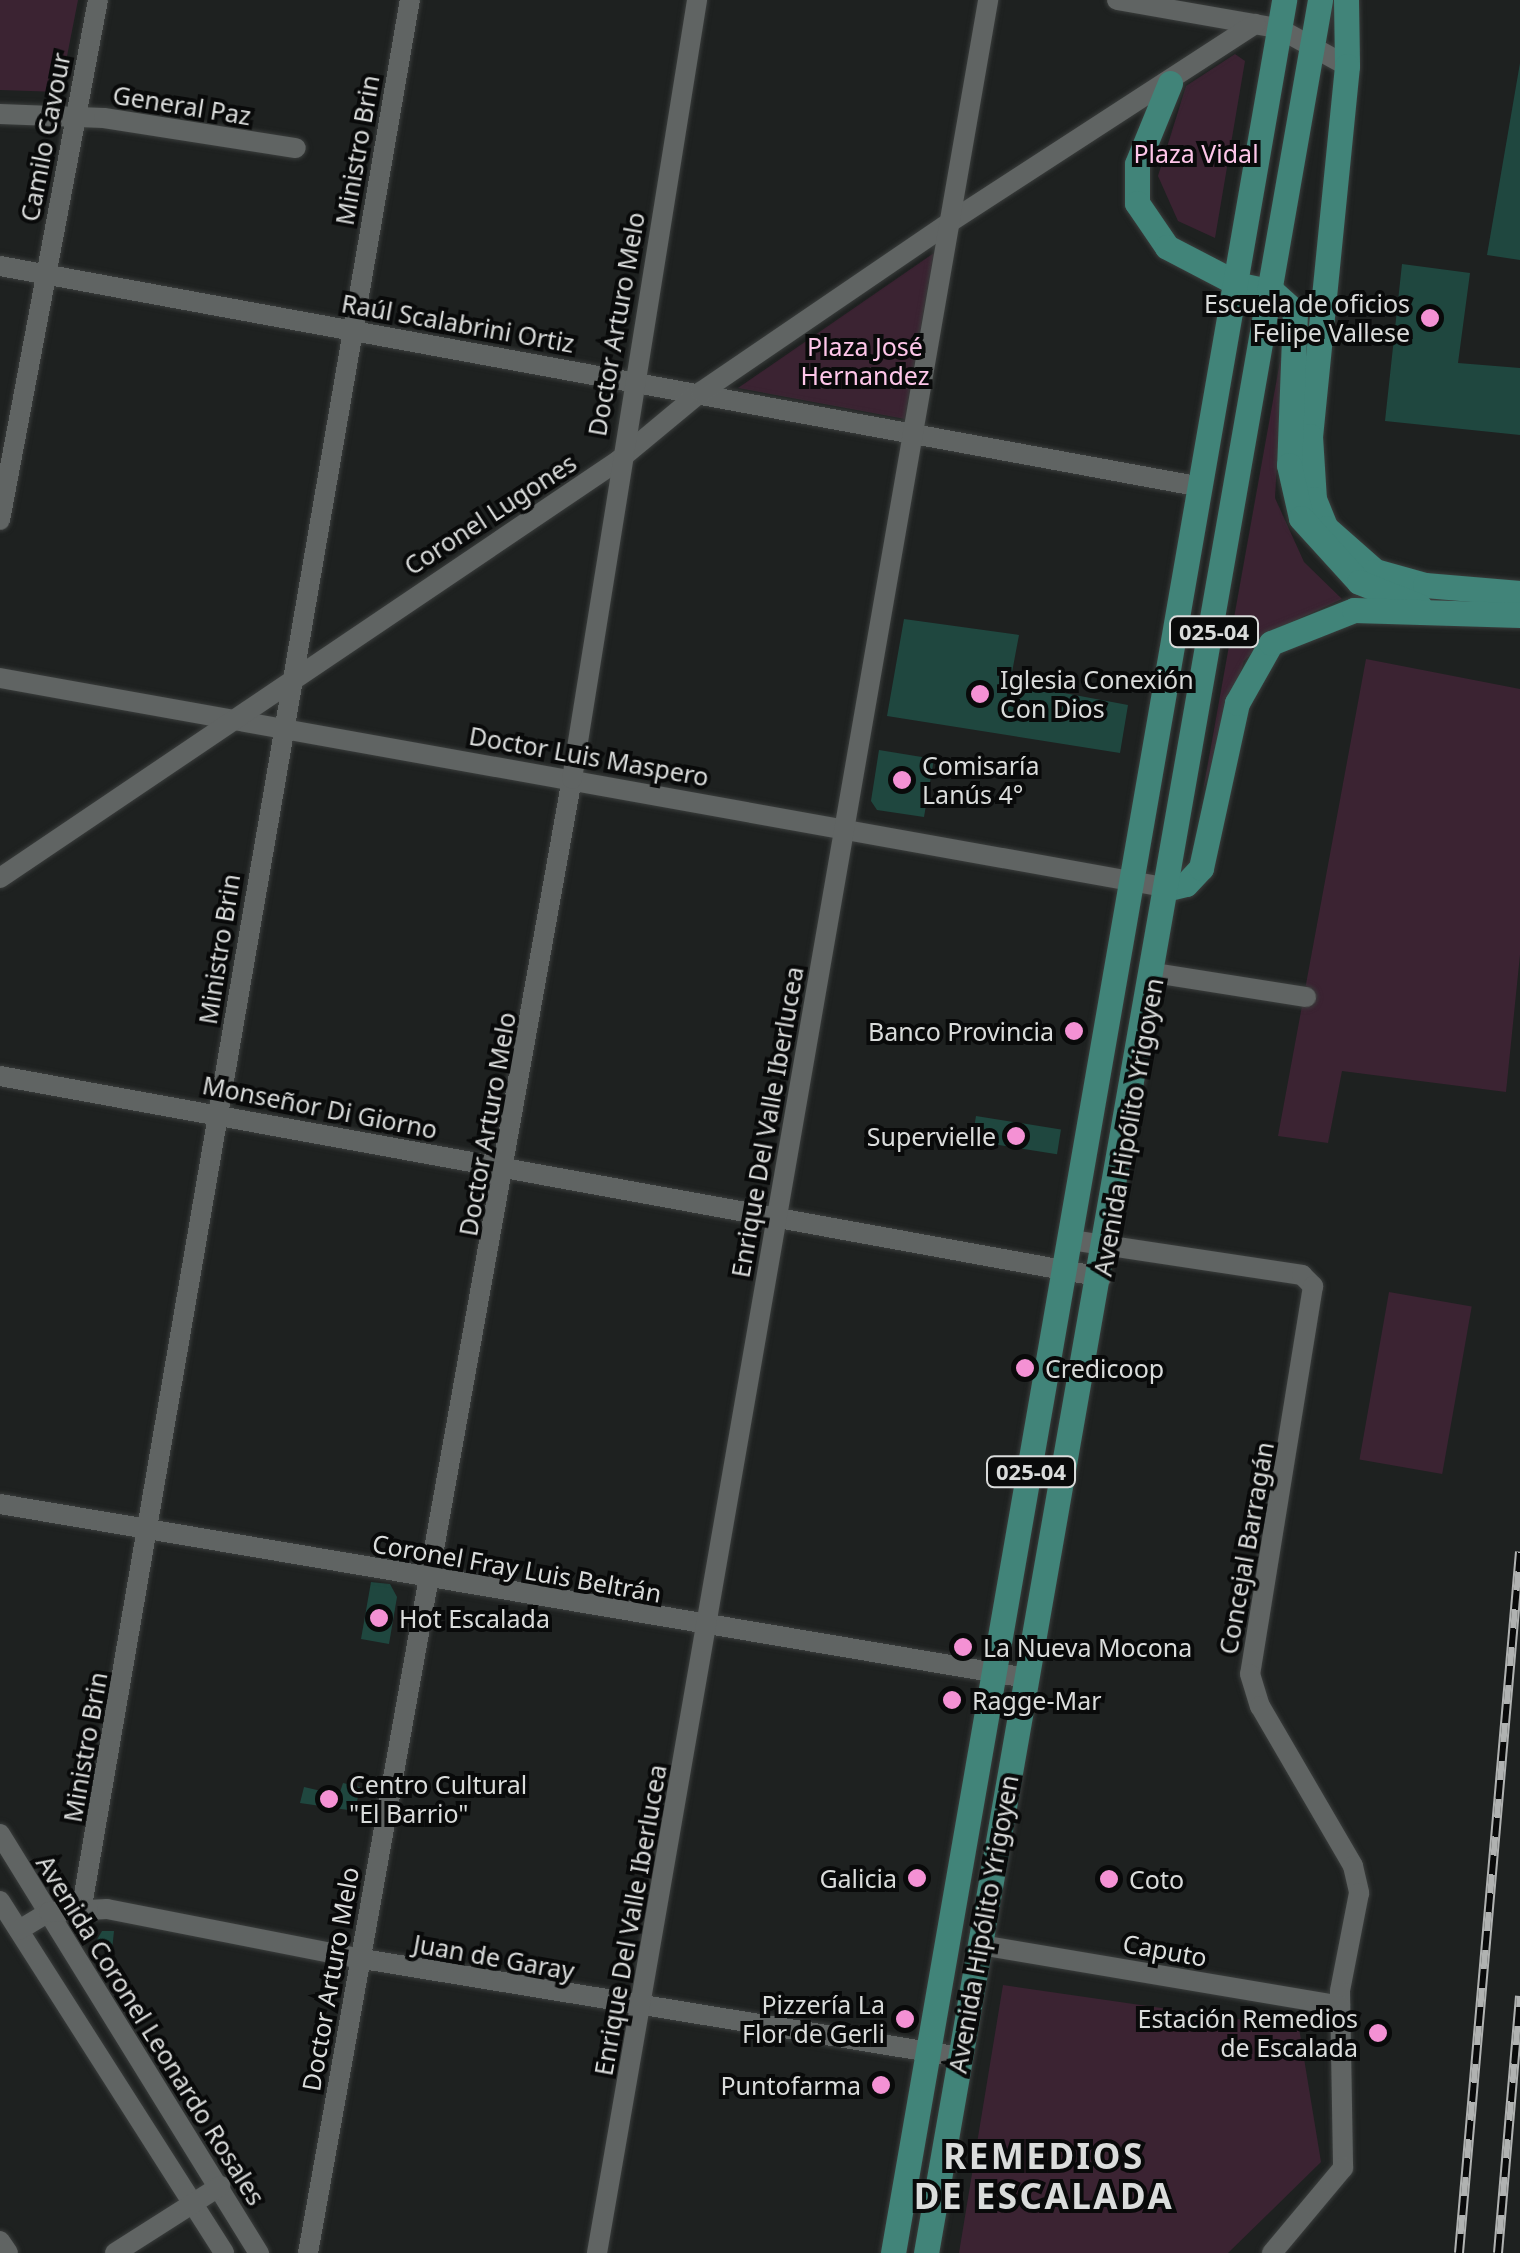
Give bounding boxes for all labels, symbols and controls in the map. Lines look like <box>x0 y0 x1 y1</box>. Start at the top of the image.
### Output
street label: Camilo Cavour <box>14 50 76 224</box>
street label: Ministro Brin <box>329 73 385 227</box>
street label: General Paz <box>111 79 253 131</box>
park label: Plaza Vidal <box>1133 138 1259 168</box>
street label: Doctor Arturo Melo <box>582 210 650 438</box>
street label: Raúl Scalabrini Ortiz <box>339 288 577 358</box>
place label: Escuela de oficios Felipe Vallese <box>1204 289 1410 348</box>
marker: Escuela de oficios Felipe Vallese <box>1419 307 1441 329</box>
park label: Plaza José Hernandez <box>801 332 929 391</box>
street label: Coronel Lugones <box>398 447 582 581</box>
road number: 025-04 <box>1169 615 1259 649</box>
place label: Iglesia Conexión Con Dios <box>1000 665 1194 724</box>
marker: Iglesia Conexión Con Dios <box>969 683 991 705</box>
street label: Doctor Luis Maspero <box>467 720 711 792</box>
place label: Comisaría Lanús 4° <box>922 751 1040 810</box>
marker: Comisaría Lanús 4° <box>891 769 913 791</box>
street label: Ministro Brin <box>192 872 246 1026</box>
street label: Enrique Del Valle Iberlucea <box>725 964 809 1280</box>
street label: Avenida Hipólito Yrigoyen <box>1087 976 1169 1278</box>
street label: Doctor Arturo Melo <box>453 1010 521 1238</box>
place label: Banco Provincia <box>868 1016 1054 1046</box>
marker: Banco Provincia <box>1063 1020 1085 1042</box>
street label: Monseñor Di Giorno <box>200 1070 440 1144</box>
place label: Supervielle <box>867 1121 996 1151</box>
marker: Supervielle <box>1005 1125 1027 1147</box>
place label: Credicoop <box>1045 1353 1164 1383</box>
marker: Credicoop <box>1014 1357 1036 1379</box>
street label: Concejal Barragán <box>1213 1439 1279 1657</box>
road number: 025-04 <box>986 1455 1076 1489</box>
street label: Coronel Fray Luis Beltrán <box>370 1528 664 1608</box>
place label: Hot Escalada <box>399 1603 550 1633</box>
marker: Hot Escalada <box>368 1607 390 1629</box>
place label: La Nueva Mocona <box>983 1632 1192 1662</box>
marker: La Nueva Mocona <box>952 1636 974 1658</box>
street label: Ministro Brin <box>57 1670 113 1824</box>
place label: Ragge-Mar <box>972 1685 1101 1715</box>
marker: Ragge-Mar <box>941 1689 963 1711</box>
street label: Enrique Del Valle Iberlucea <box>588 1762 672 2078</box>
place label: Centro Cultural "El Barrio" <box>349 1770 527 1829</box>
street label: Avenida Hipólito Yrigoyen <box>942 1773 1024 2075</box>
marker: Centro Cultural "El Barrio" <box>318 1788 340 1810</box>
street label: Avenida Coronel Leonardo Rosales <box>31 1850 271 2210</box>
place label: Galicia <box>819 1863 897 1893</box>
place label: Coto <box>1129 1864 1184 1894</box>
street label: Doctor Arturo Melo <box>296 1865 364 2093</box>
marker: Galicia <box>906 1867 928 1889</box>
marker: Coto <box>1098 1868 1120 1890</box>
street label: Juan de Garay <box>411 1928 577 1986</box>
street label: Caputo <box>1121 1928 1209 1972</box>
place label: Pizzería La Flor de Gerli <box>742 1990 885 2049</box>
place label: Estación Remedios de Escalada <box>1138 2004 1358 2063</box>
marker: Pizzería La Flor de Gerli <box>894 2008 916 2030</box>
marker: Estación Remedios de Escalada <box>1367 2022 1389 2044</box>
place label: Puntofarma <box>720 2070 861 2100</box>
marker: Puntofarma <box>870 2074 892 2096</box>
district label: REMEDIOS DE ESCALADA <box>914 2135 1174 2217</box>

